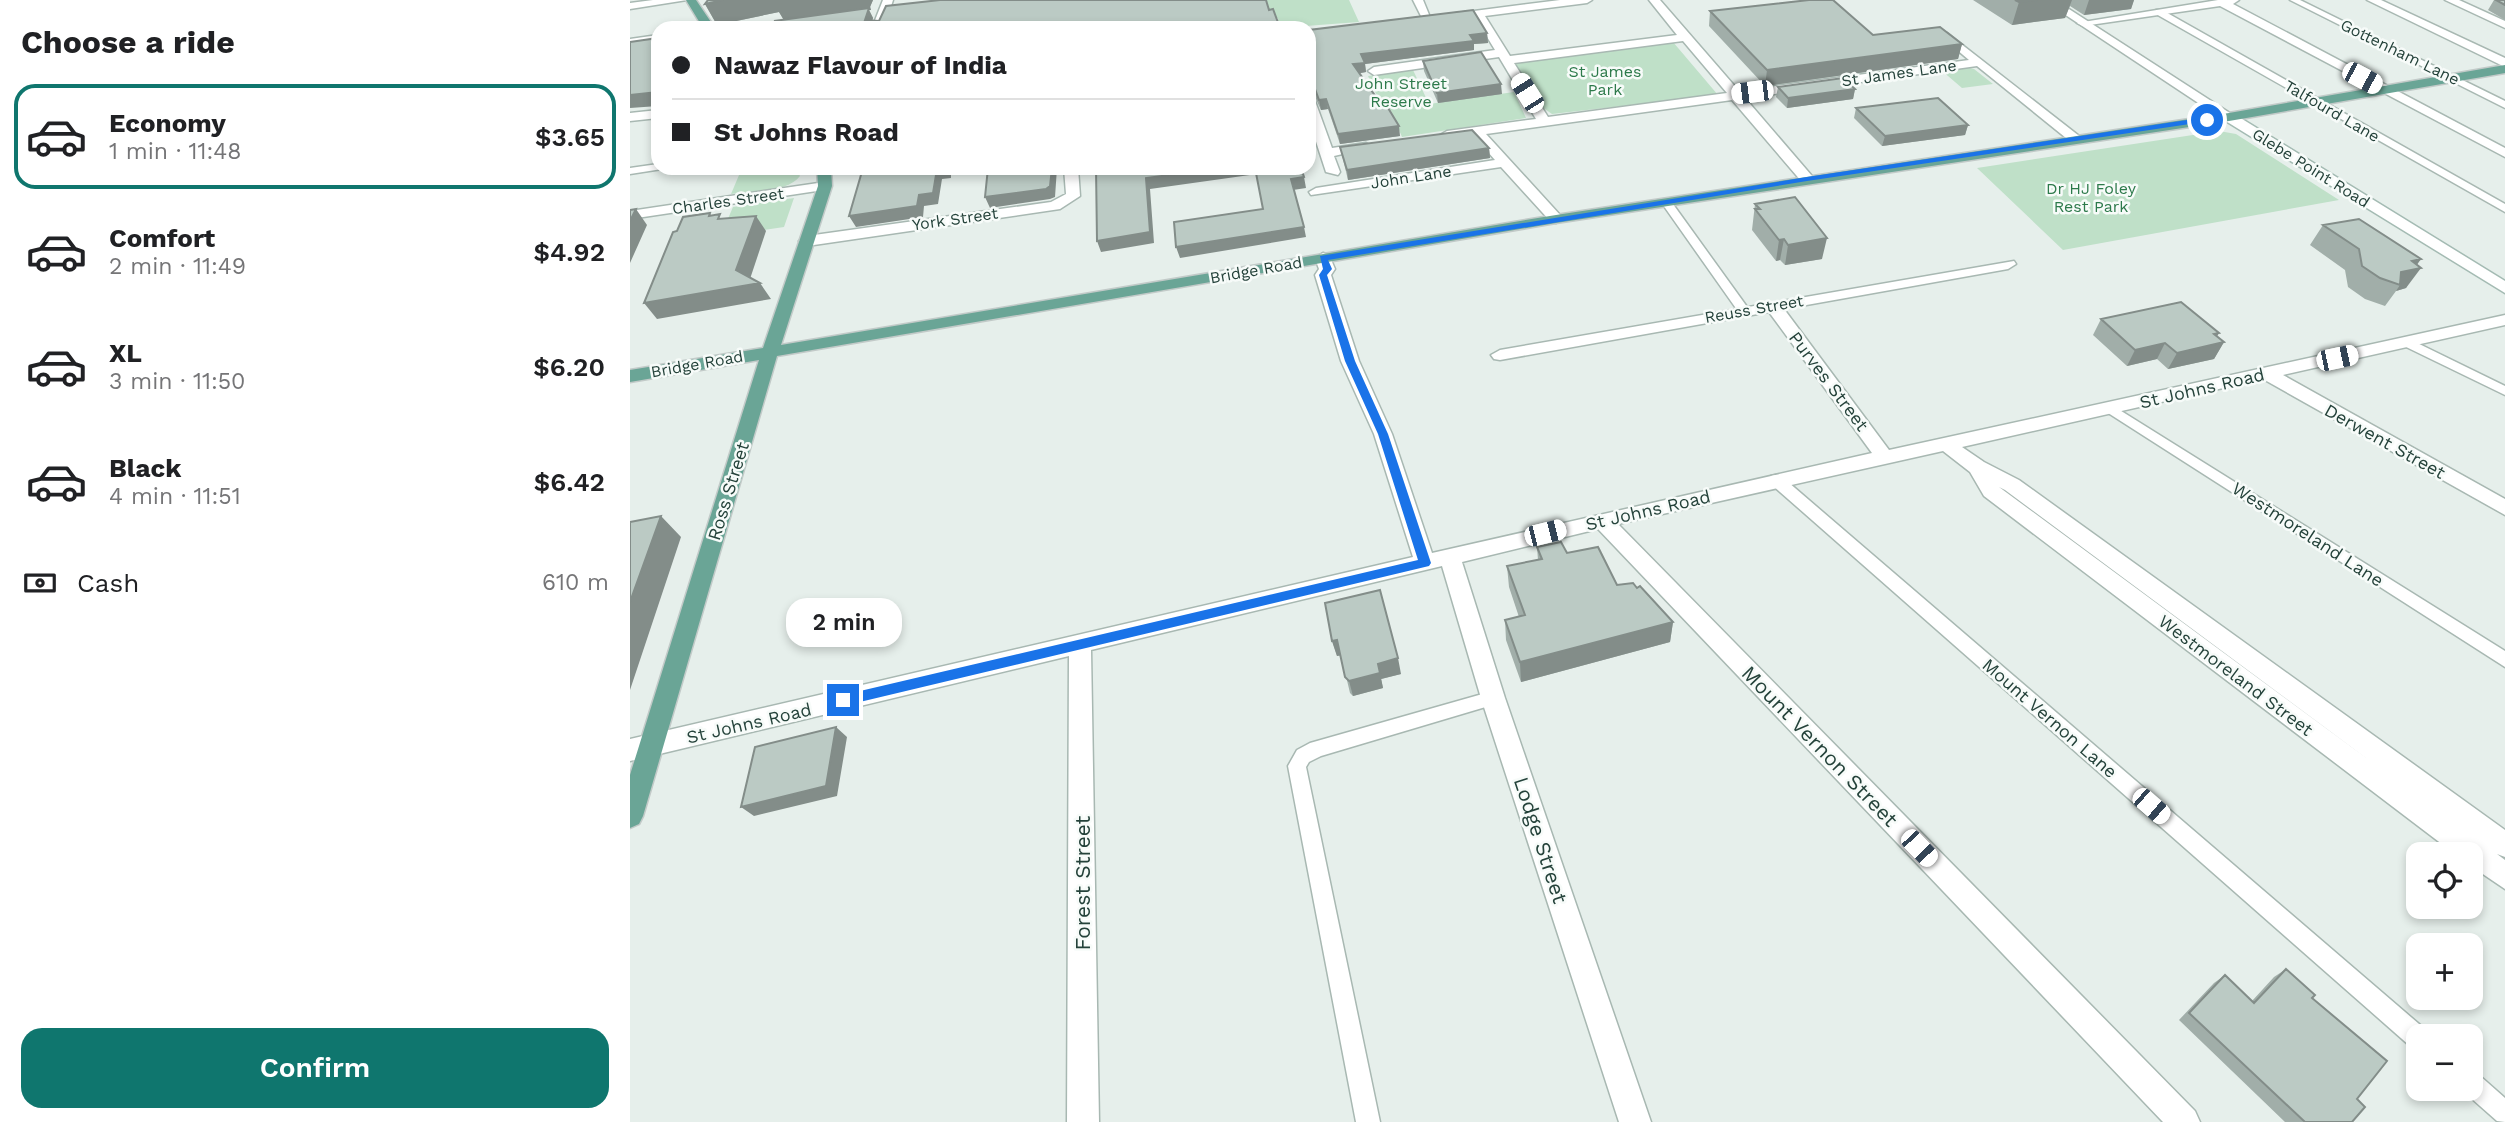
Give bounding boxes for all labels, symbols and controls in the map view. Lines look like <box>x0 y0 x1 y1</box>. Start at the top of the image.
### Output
street label: Gottenham Lane <box>2337 15 2463 89</box>
text: Choose a ride <box>21 23 235 61</box>
text: Nawaz Flavour of India <box>714 50 1007 80</box>
street label: St James Lane <box>1840 56 1958 90</box>
car <box>2339 59 2386 97</box>
park label: St James Park <box>1569 62 1641 99</box>
car <box>1507 70 1548 116</box>
park label: John Street Reserve <box>1355 74 1447 111</box>
street label: Talfourd Lane <box>2281 76 2383 146</box>
car <box>1730 79 1775 105</box>
route start <box>2191 104 2223 136</box>
icon: car <box>25 105 88 168</box>
text: Economy <box>109 108 226 138</box>
text: St Johns Road <box>714 117 899 147</box>
text: $3.65 <box>535 122 605 152</box>
street label: Glebe Point Road <box>2249 124 2373 212</box>
text: 1 min · 11:48 <box>109 138 241 165</box>
street label: John Lane <box>1369 161 1453 193</box>
park label: Dr HJ Foley Rest Park <box>2046 179 2137 216</box>
street label: Charles Street <box>671 184 785 218</box>
street label: York Street <box>911 204 999 234</box>
icon: car <box>25 220 88 283</box>
text: Comfort <box>109 223 215 253</box>
text: $4.92 <box>534 237 605 267</box>
text: 2 min · 11:49 <box>109 253 246 280</box>
street label: Bridge Road <box>1208 253 1304 287</box>
street label: Reuss Street <box>1703 291 1805 327</box>
street label: Purves Street <box>1785 327 1873 435</box>
icon: car <box>25 335 88 398</box>
text: XL <box>109 338 142 368</box>
car <box>2315 343 2360 373</box>
street label: Bridge Road <box>649 347 745 381</box>
text: $6.20 <box>533 352 605 382</box>
street label: St Johns Road <box>2138 363 2266 413</box>
text: 3 min · 11:50 <box>109 368 245 395</box>
street label: Derwent Street <box>2321 399 2449 483</box>
street label: Ross Street <box>703 439 753 543</box>
icon: car <box>25 450 88 513</box>
text: Black <box>109 453 181 483</box>
text: $6.42 <box>534 467 605 497</box>
street label: Westmoreland Lane <box>2228 477 2388 591</box>
text: 4 min · 11:51 <box>109 483 241 510</box>
street label: St Johns Road <box>1584 485 1712 535</box>
car <box>1523 518 1568 548</box>
icon: cash <box>21 564 59 602</box>
text: Cash <box>77 568 139 598</box>
text: 610 m <box>542 569 609 596</box>
callout: 2 min <box>785 598 901 648</box>
text: 2 min <box>812 609 876 636</box>
street label: Westmoreland Street <box>2155 610 2318 740</box>
street label: Mount Vernon Lane <box>1978 654 2122 782</box>
street label: Mount Vernon Street <box>1737 660 1903 832</box>
route end <box>827 684 859 716</box>
street label: St Johns Road <box>685 698 813 748</box>
street label: Lodge Street <box>1509 774 1573 907</box>
car <box>2129 784 2174 828</box>
street label: Forest Street <box>1070 815 1095 950</box>
car <box>1897 826 1942 870</box>
map controls <box>2406 842 2483 1101</box>
button: locate <box>2406 842 2483 919</box>
button: + <box>2406 933 2483 1010</box>
button: − <box>2406 1024 2483 1101</box>
button: Confirm <box>21 1028 609 1108</box>

